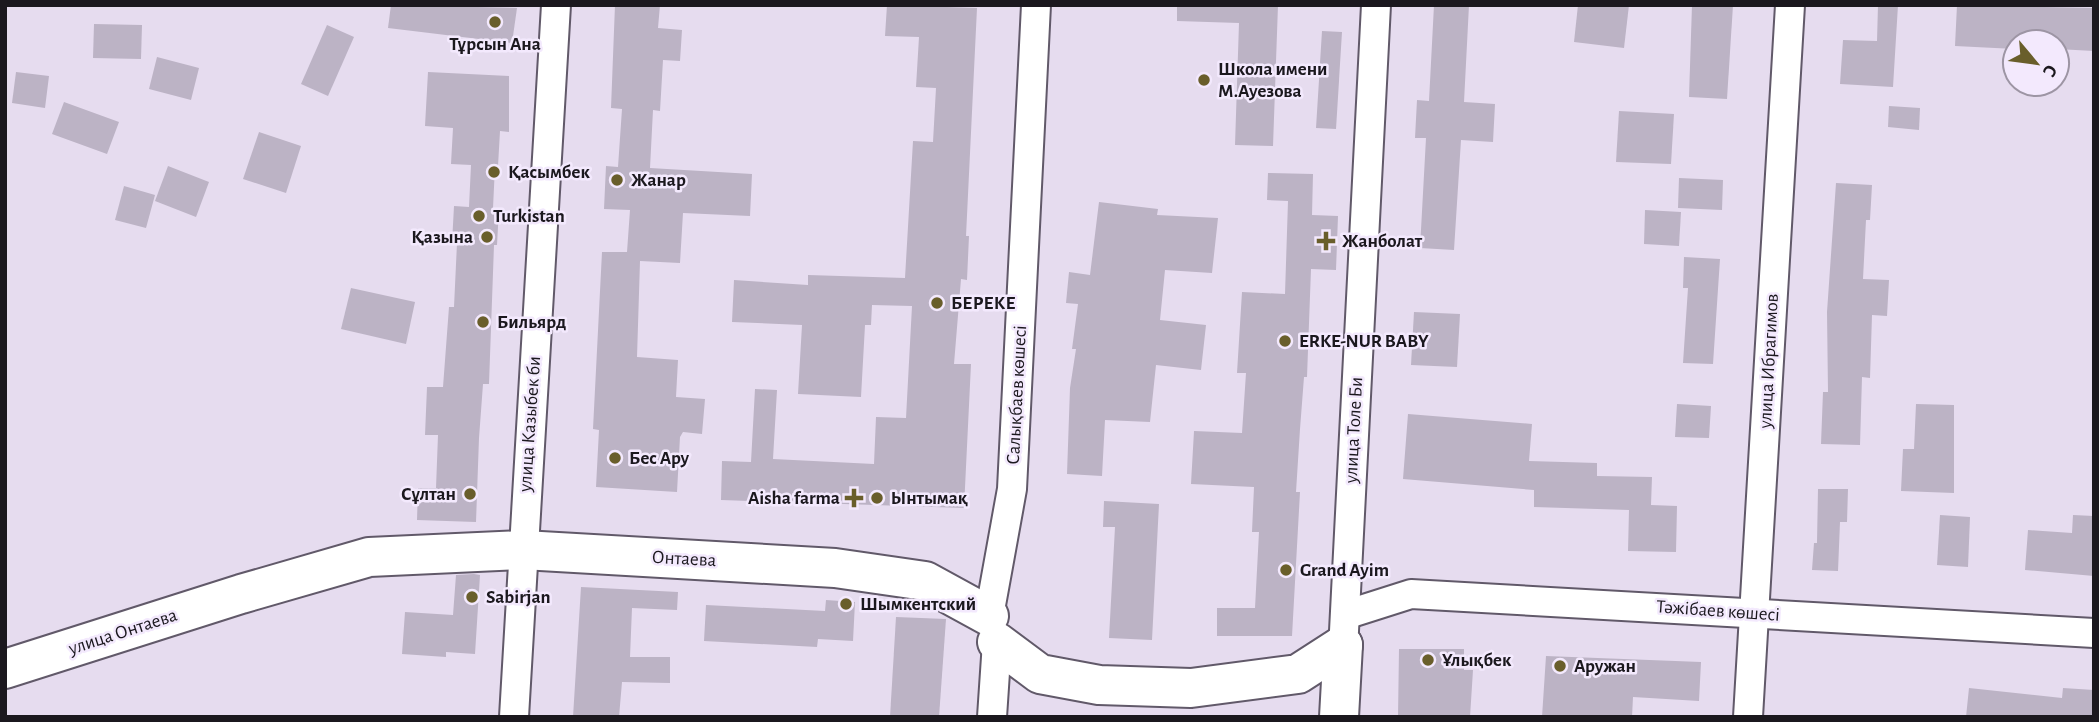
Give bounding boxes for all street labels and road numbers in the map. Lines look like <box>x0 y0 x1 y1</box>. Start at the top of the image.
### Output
street label: улица Ибрагимов <box>1756 293 1782 430</box>
street label: Салықбаев көшесі <box>1004 325 1030 465</box>
street label: улица Казыбек би <box>516 355 544 494</box>
street label: улица Толе Би <box>1342 376 1366 485</box>
street label: Онтаева <box>651 548 717 570</box>
street label: Тәжібаев көшесі <box>1656 597 1780 625</box>
street label: улица Онтаева <box>65 605 180 659</box>

